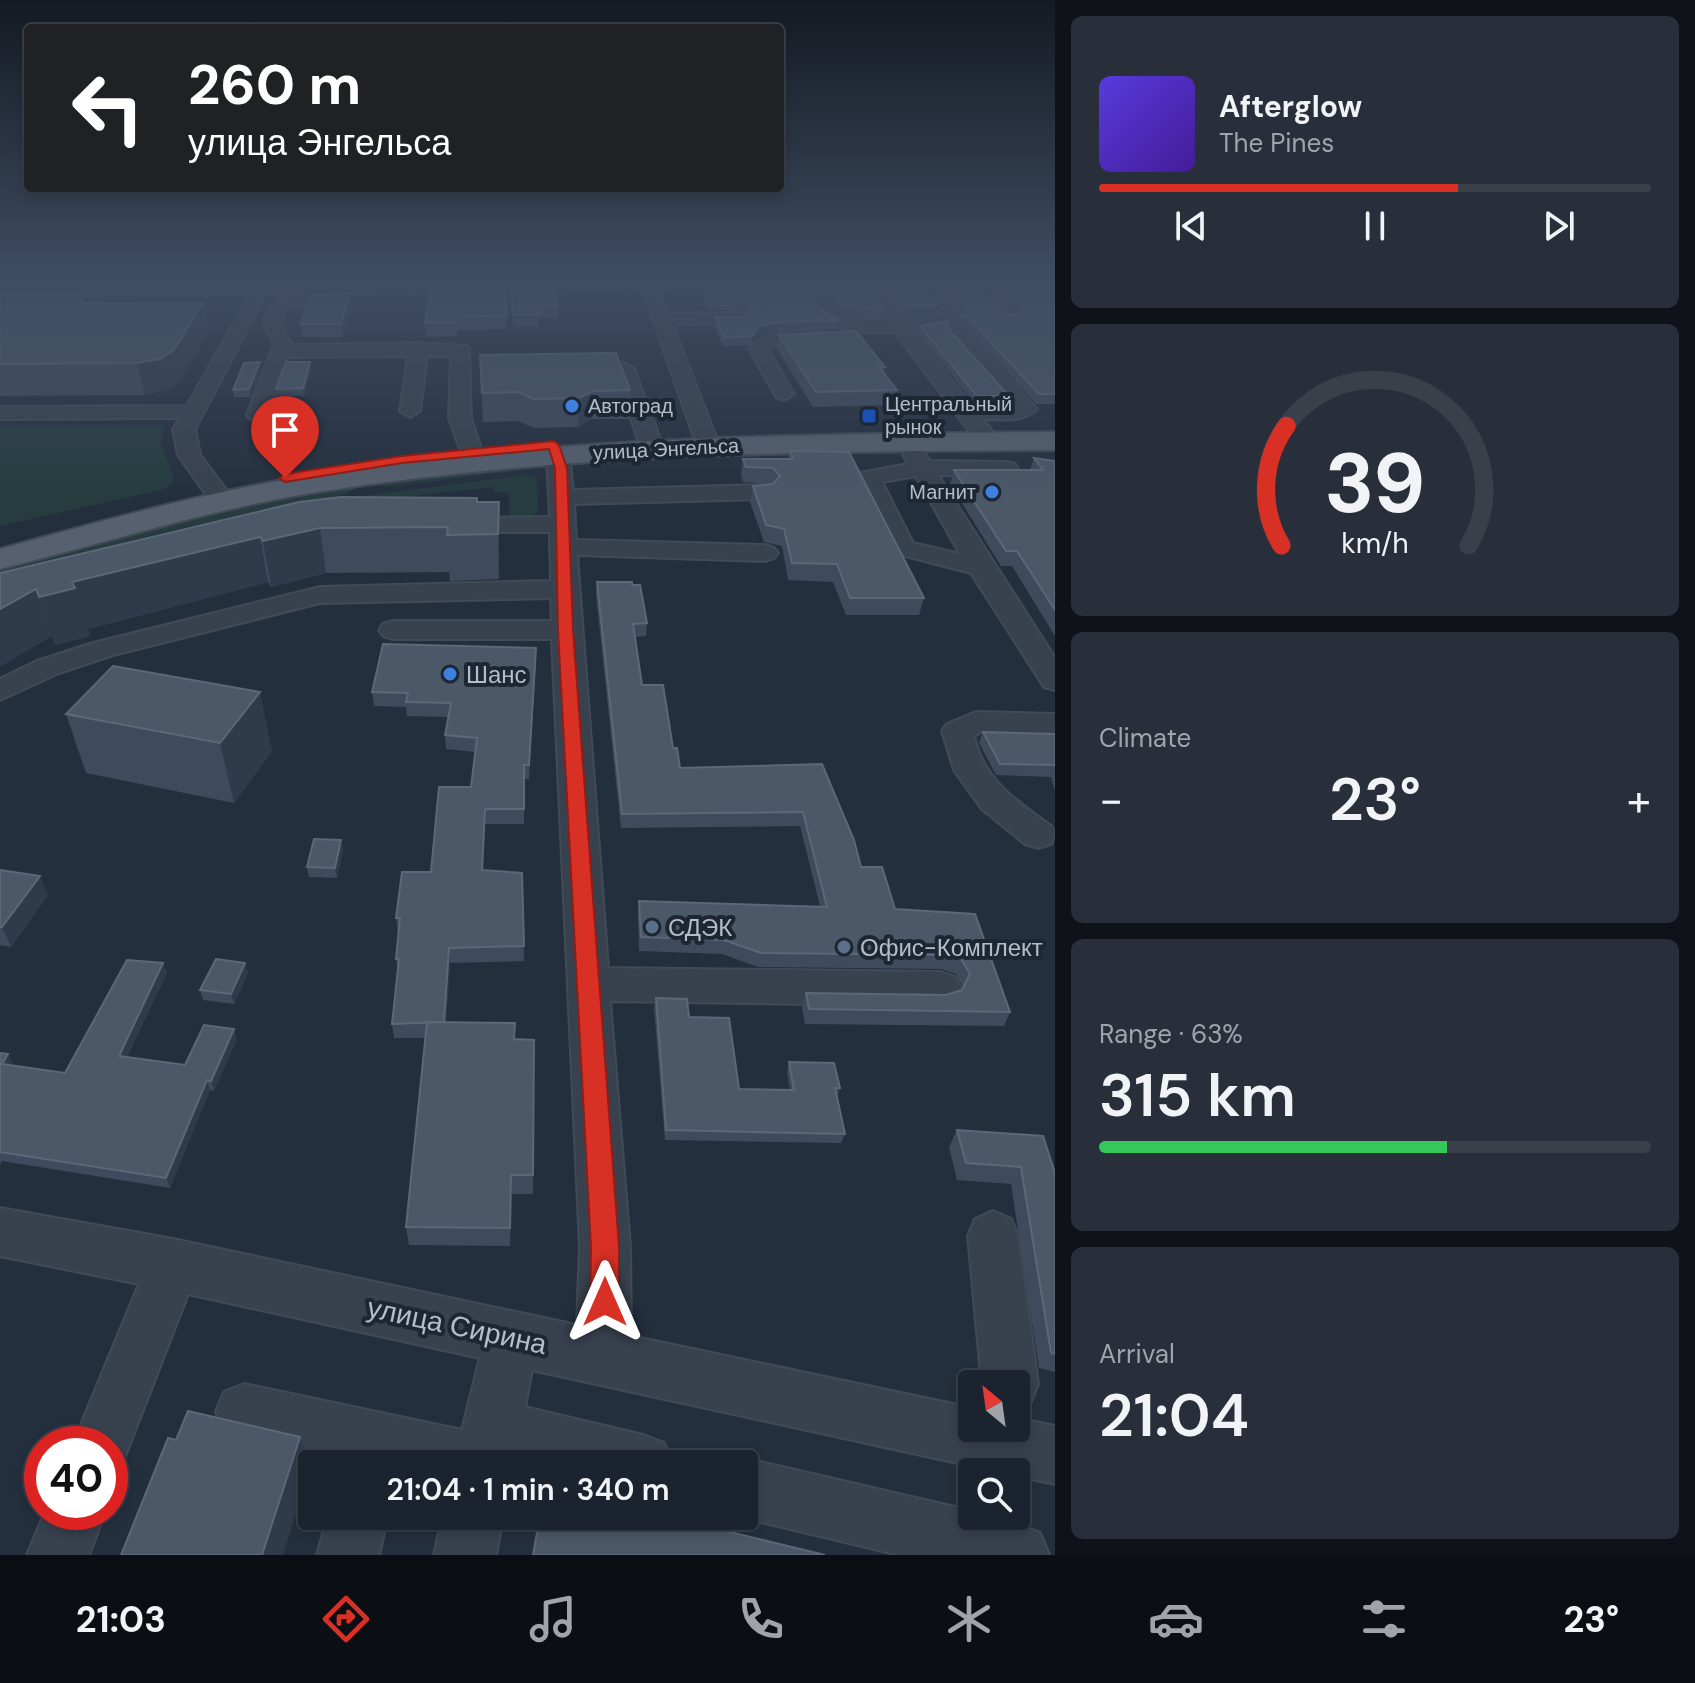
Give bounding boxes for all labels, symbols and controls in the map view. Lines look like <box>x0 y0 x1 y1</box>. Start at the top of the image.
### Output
text: 260 m <box>188 48 361 121</box>
icon: left <box>56 56 160 160</box>
text: Afterglow <box>1219 87 1362 126</box>
text: улица Энгельса <box>188 119 451 166</box>
text: The Pines <box>1219 126 1334 160</box>
icon: previous <box>1169 204 1213 248</box>
icon: pause <box>1353 204 1397 248</box>
icon: next <box>1537 204 1581 248</box>
place label: Центральный рынок <box>885 391 1012 440</box>
place label: Автоград <box>588 393 673 419</box>
pin <box>251 396 319 478</box>
marker: Автоград <box>563 397 581 415</box>
marker: Центральный рынок <box>860 407 878 425</box>
icon: arrive <box>263 408 307 452</box>
text: 39 <box>1324 428 1426 537</box>
street label: улица Энгельса <box>592 432 741 466</box>
place label: Магнит <box>909 479 976 505</box>
marker: Магнит <box>983 483 1001 501</box>
text: km/h <box>1341 525 1409 562</box>
place label: Шанс <box>466 659 527 690</box>
marker: Шанс <box>441 665 459 683</box>
text: Climate <box>1099 721 1191 755</box>
text: 23° <box>1329 760 1421 839</box>
text: − <box>1099 771 1123 829</box>
text: + <box>1627 771 1651 829</box>
place label: СДЭК <box>668 912 732 943</box>
marker: СДЭК <box>643 918 661 936</box>
place label: Офис-Комплект <box>860 932 1043 963</box>
marker: Офис-Комплект <box>835 938 853 956</box>
text: Range · 63% <box>1099 1017 1243 1051</box>
text: 315 km <box>1099 1056 1296 1135</box>
position arrow <box>563 1260 647 1344</box>
street label: улица Сирина <box>364 1289 551 1363</box>
text: Arrival <box>1099 1337 1175 1371</box>
north arrow <box>958 1370 1030 1442</box>
map controls <box>958 1370 1030 1530</box>
text: 21:04 <box>1099 1376 1249 1455</box>
speed limit sign: 40 <box>24 1426 128 1530</box>
button: search <box>958 1458 1030 1530</box>
text: 21:04 · 1 min · 340 m <box>386 1470 670 1509</box>
icon: directions <box>318 1591 374 1647</box>
icon: music <box>525 1591 581 1647</box>
icon: phone <box>733 1591 789 1647</box>
icon: climate <box>941 1591 997 1647</box>
icon: car <box>1148 1591 1204 1647</box>
icon: filters <box>1356 1591 1412 1647</box>
text: 21:03 <box>76 1596 166 1643</box>
text: 23° <box>1564 1596 1619 1643</box>

